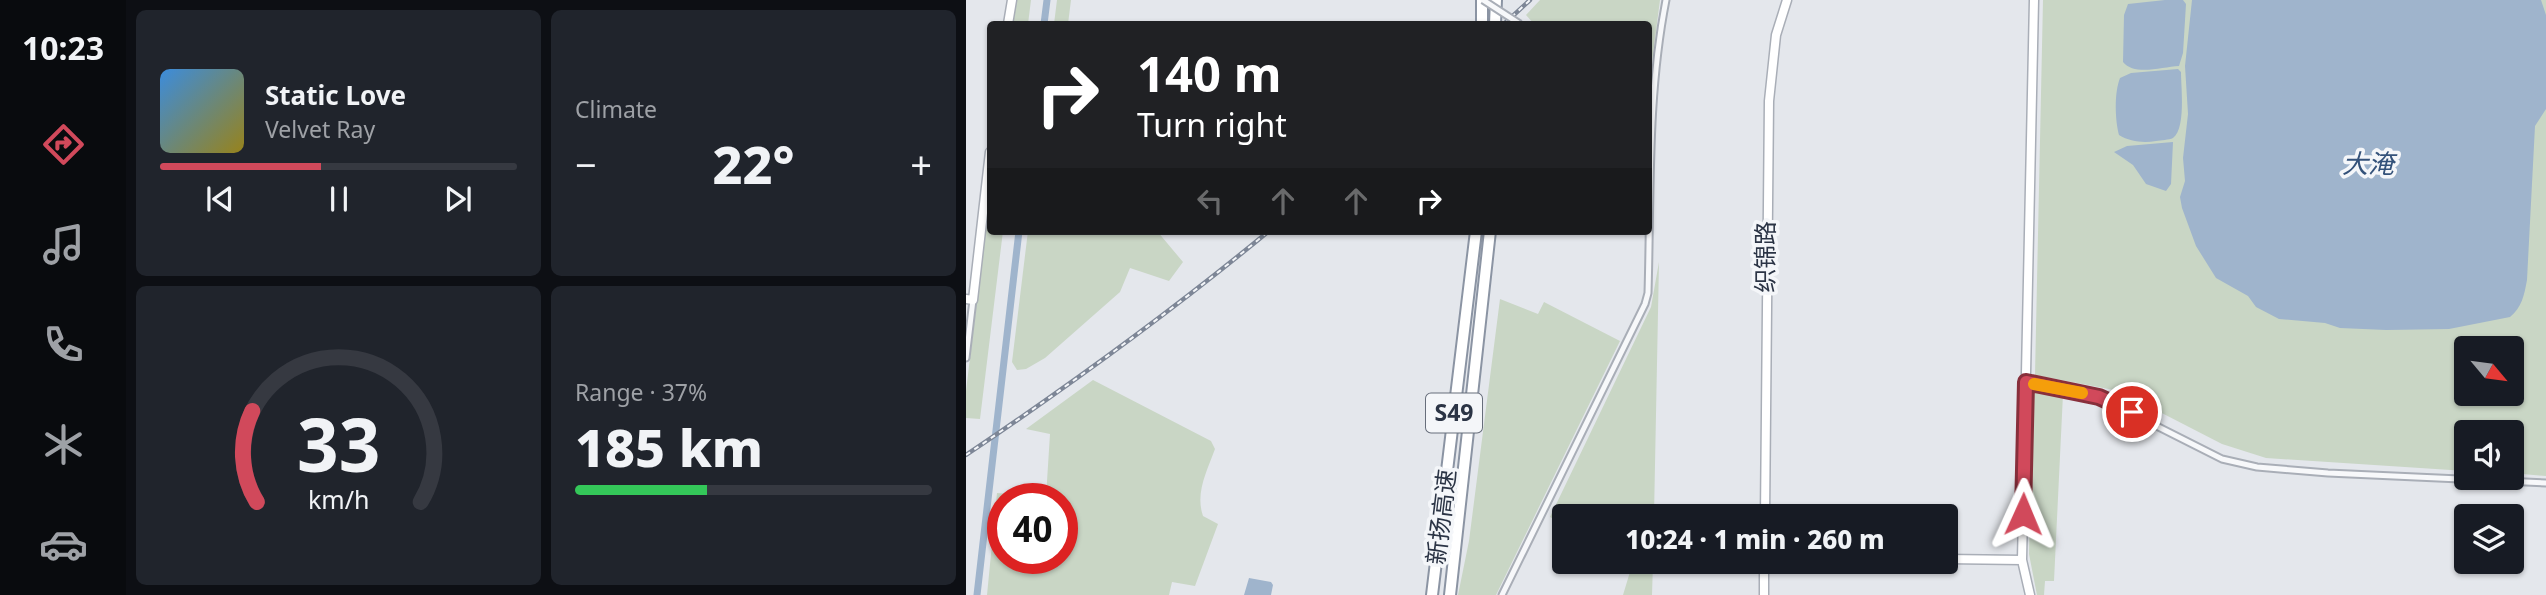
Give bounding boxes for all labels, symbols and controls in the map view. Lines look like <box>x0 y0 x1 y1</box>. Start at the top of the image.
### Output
text: 10:23 <box>22 26 104 69</box>
text: 140 m <box>1137 40 1282 106</box>
icon: right <box>1022 49 1113 140</box>
text: Static Love <box>265 77 406 113</box>
text: Climate <box>575 93 657 125</box>
text: Turn right <box>1137 103 1287 146</box>
text: Velvet Ray <box>265 113 375 145</box>
icon: directions <box>39 120 88 169</box>
text: 22° <box>712 128 795 199</box>
text: − <box>575 138 597 190</box>
text: + <box>910 138 932 190</box>
water label: 大淹 <box>2342 145 2398 181</box>
icon: previous <box>201 180 239 218</box>
icon: pause <box>320 180 358 218</box>
icon: next <box>439 180 477 218</box>
icon: left <box>1191 182 1229 220</box>
icon: ahead <box>1264 182 1302 220</box>
icon: ahead <box>1337 182 1375 220</box>
icon: right <box>1410 182 1448 220</box>
icon: music <box>39 220 88 269</box>
street label: 织锦路 <box>1748 221 1781 293</box>
icon: phone <box>39 320 88 369</box>
north arrow <box>2454 336 2524 406</box>
map controls <box>2454 336 2524 574</box>
text: Range · 37% <box>575 376 707 408</box>
pin <box>2102 382 2162 442</box>
icon: arrive <box>2113 393 2151 431</box>
text: 33 <box>297 394 380 493</box>
road number: S49 <box>1426 394 1482 432</box>
text: 185 km <box>575 411 763 482</box>
icon: climate <box>39 420 88 469</box>
button: sound <box>2454 420 2524 490</box>
street label: 新扬高速 <box>1418 467 1463 566</box>
position arrow <box>1986 477 2060 551</box>
text: km/h <box>308 481 369 515</box>
speed limit sign: 40 <box>987 483 1078 574</box>
button: layers <box>2454 504 2524 574</box>
icon: car <box>39 520 88 569</box>
text: 10:24 · 1 min · 260 m <box>1625 521 1885 557</box>

